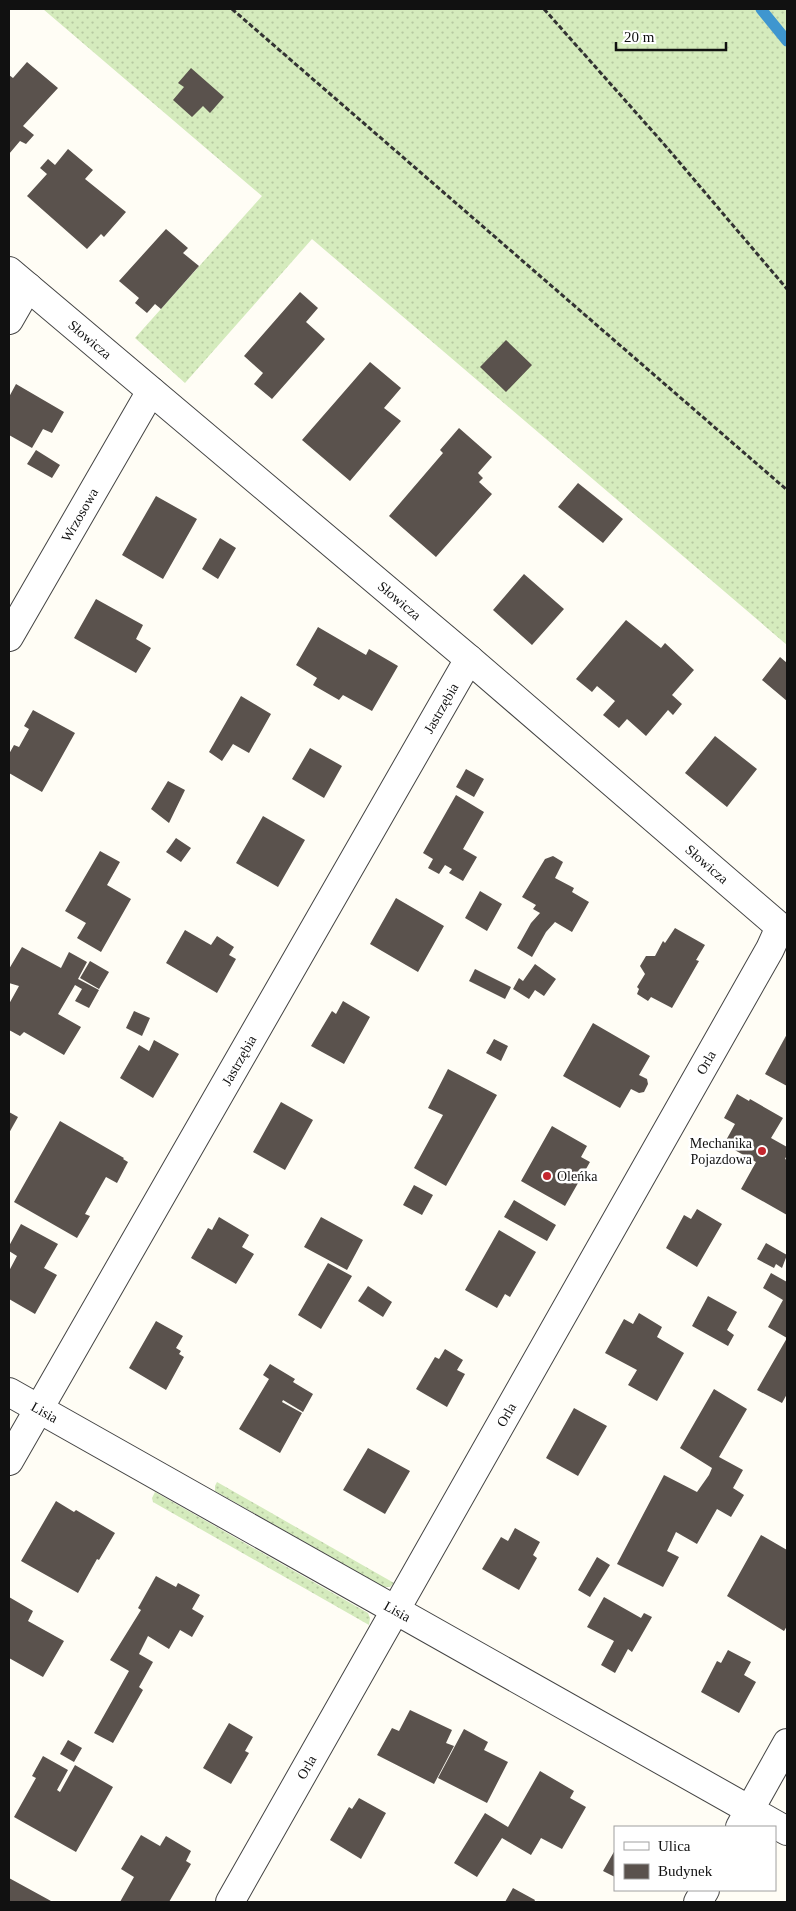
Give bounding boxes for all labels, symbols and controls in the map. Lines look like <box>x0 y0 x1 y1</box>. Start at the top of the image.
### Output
scale bar <box>616 20 726 52</box>
text: 20 m <box>624 29 655 45</box>
street label: Słowicza <box>65 317 115 363</box>
street label: Wrzosowa <box>59 485 102 545</box>
street label: Słowicza <box>375 579 424 624</box>
street label: Jastrzębia <box>421 680 462 736</box>
street label: Słowicza <box>682 842 732 887</box>
street label: Jastrzębia <box>219 1032 260 1088</box>
street label: Orla <box>694 1047 719 1077</box>
place label: Mechanika Pojazdowa <box>690 1136 753 1167</box>
marker: Mechanika Pojazdowa <box>756 1145 768 1157</box>
place label: Oleńka <box>557 1169 598 1184</box>
marker: Oleńka <box>541 1170 553 1182</box>
street label: Lisia <box>29 1399 61 1426</box>
street label: Orla <box>494 1400 520 1430</box>
street label: Lisia <box>381 1598 414 1625</box>
street label: Orla <box>294 1752 320 1782</box>
legend <box>614 1826 776 1891</box>
text: Ulica <box>658 1838 691 1854</box>
text: Budynek <box>658 1863 713 1879</box>

